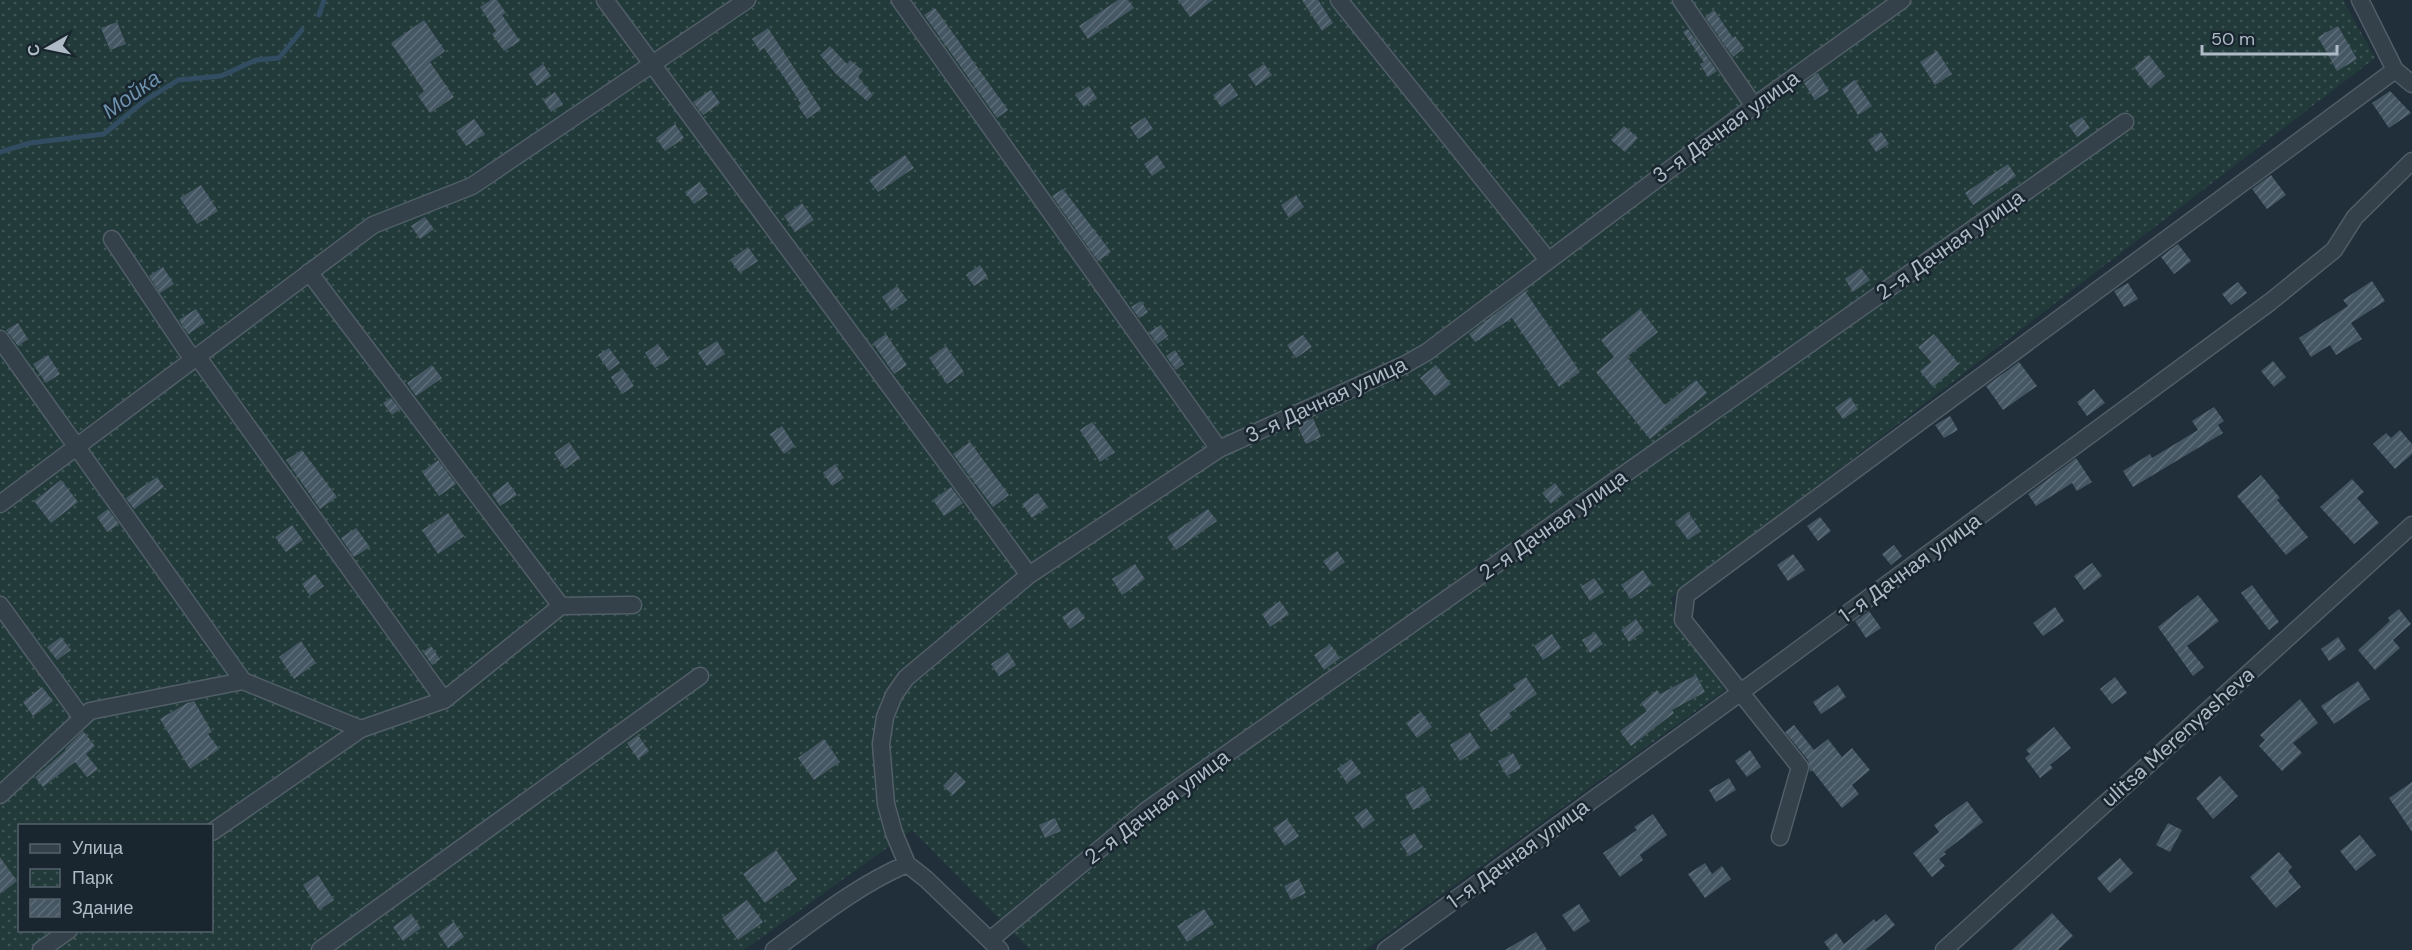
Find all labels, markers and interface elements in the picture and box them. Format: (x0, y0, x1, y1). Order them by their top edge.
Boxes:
north arrow (18, 18, 78, 78)
scale bar (2202, 18, 2337, 56)
text: 50 m (2211, 27, 2255, 51)
text: С (22, 42, 45, 58)
water label: Мойка (96, 63, 166, 125)
street label: 3-я Дачная улица (1647, 64, 1805, 190)
street label: 2-я Дачная улица (1870, 183, 2030, 307)
street label: 3-я Дачная улица (1241, 350, 1412, 450)
street label: 2-я Дачная улица (1473, 463, 1633, 587)
street label: 1-я Дачная улица (1833, 507, 1987, 629)
street label: ulitsa Merenyasheva (2096, 661, 2260, 813)
street label: 2-я Дачная улица (1079, 743, 1235, 871)
street label: 1-я Дачная улица (1441, 793, 1595, 915)
legend (18, 824, 213, 932)
text: Улица (72, 836, 124, 860)
text: Парк (72, 866, 113, 890)
text: Здание (72, 896, 133, 920)

